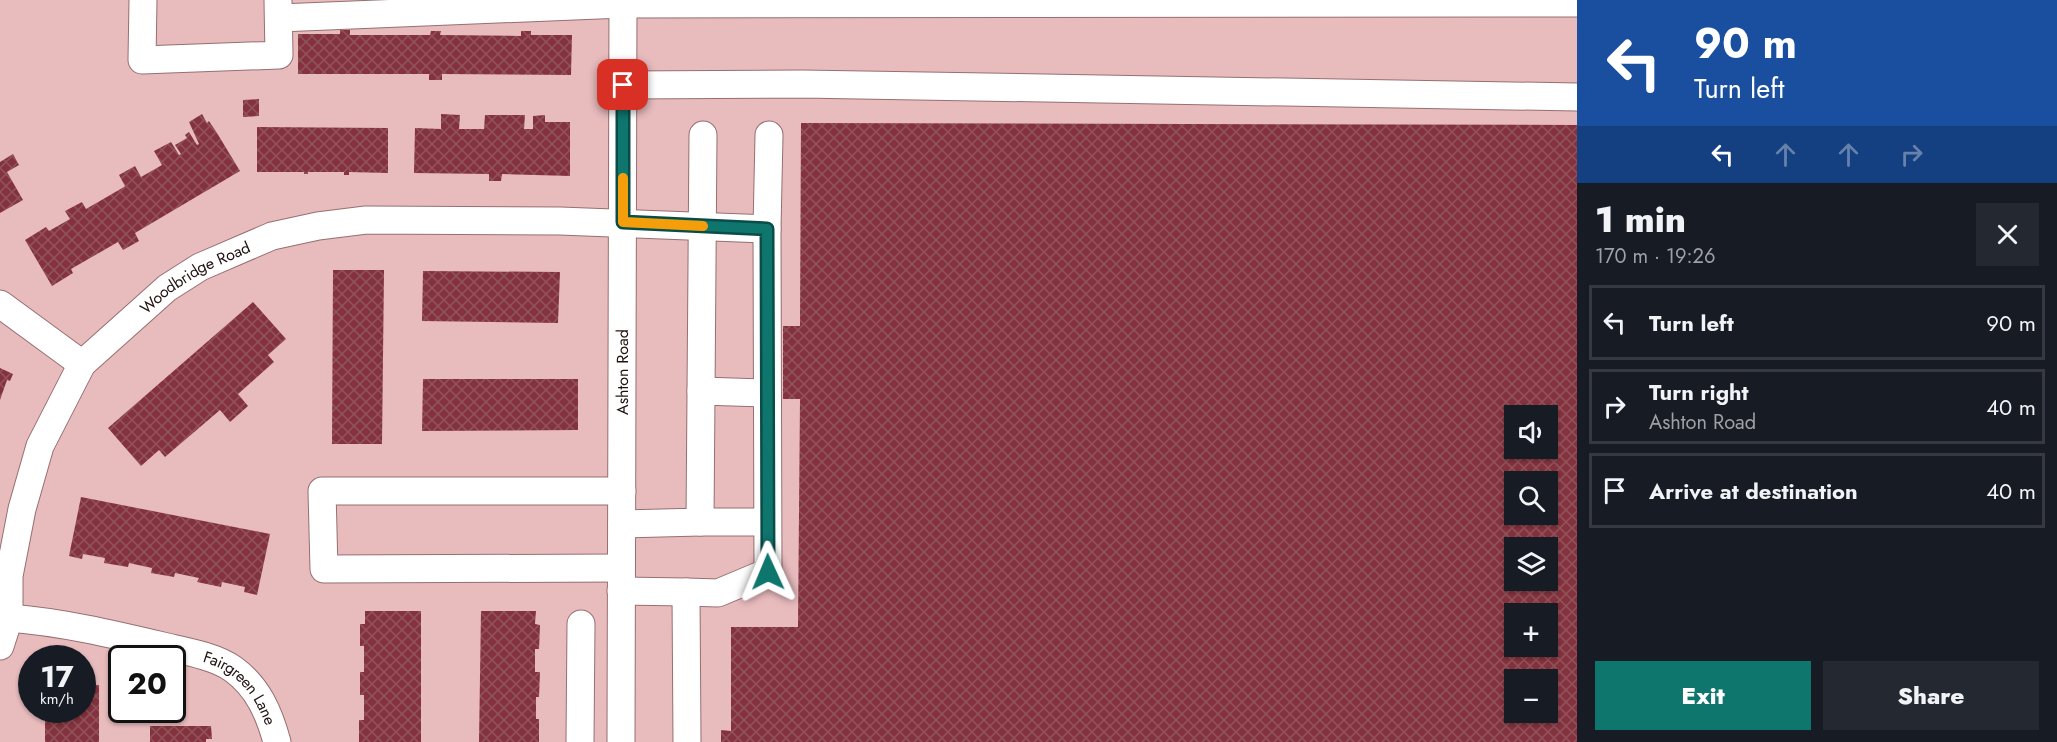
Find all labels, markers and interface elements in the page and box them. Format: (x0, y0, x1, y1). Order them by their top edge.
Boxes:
text: 90 m (1694, 13, 1797, 74)
icon: left (1595, 24, 1673, 102)
pin (597, 59, 648, 110)
icon: arrive (606, 68, 639, 101)
text: Turn left (1694, 69, 1784, 108)
icon: left (1706, 138, 1739, 171)
icon: ahead (1769, 138, 1802, 171)
icon: ahead (1832, 138, 1865, 171)
icon: right (1895, 138, 1928, 171)
text: 1 min (1595, 193, 1686, 245)
button: close (1976, 203, 2039, 266)
street label: Woodbridge Road (135, 235, 254, 319)
text: 170 m · 19:26 (1595, 242, 1716, 271)
icon: left (1598, 306, 1631, 339)
text: Turn left (1649, 307, 1734, 339)
text: 90 m (1986, 307, 2036, 339)
street label: Ashton Road (610, 329, 634, 415)
text: Turn right (1649, 376, 1749, 408)
icon: right (1598, 390, 1631, 423)
text: 40 m (1986, 391, 2036, 423)
map controls (1504, 405, 1558, 723)
button: sound (1504, 405, 1558, 459)
text: Ashton Road (1649, 408, 1756, 437)
button: search (1504, 471, 1558, 525)
icon: arrive (1598, 474, 1631, 507)
text: Arrive at destination (1649, 475, 1858, 507)
text: 40 m (1986, 475, 2036, 507)
button: layers (1504, 537, 1558, 591)
position arrow (736, 540, 800, 604)
button: + (1504, 603, 1558, 657)
speed limit sign: 20 (108, 645, 186, 723)
street label: Fairgreen Lane (201, 645, 282, 728)
text: 17 (40, 655, 74, 698)
button: Exit (1595, 661, 1811, 730)
button: Share (1823, 661, 2039, 730)
button: − (1504, 669, 1558, 723)
text: km/h (40, 688, 74, 710)

